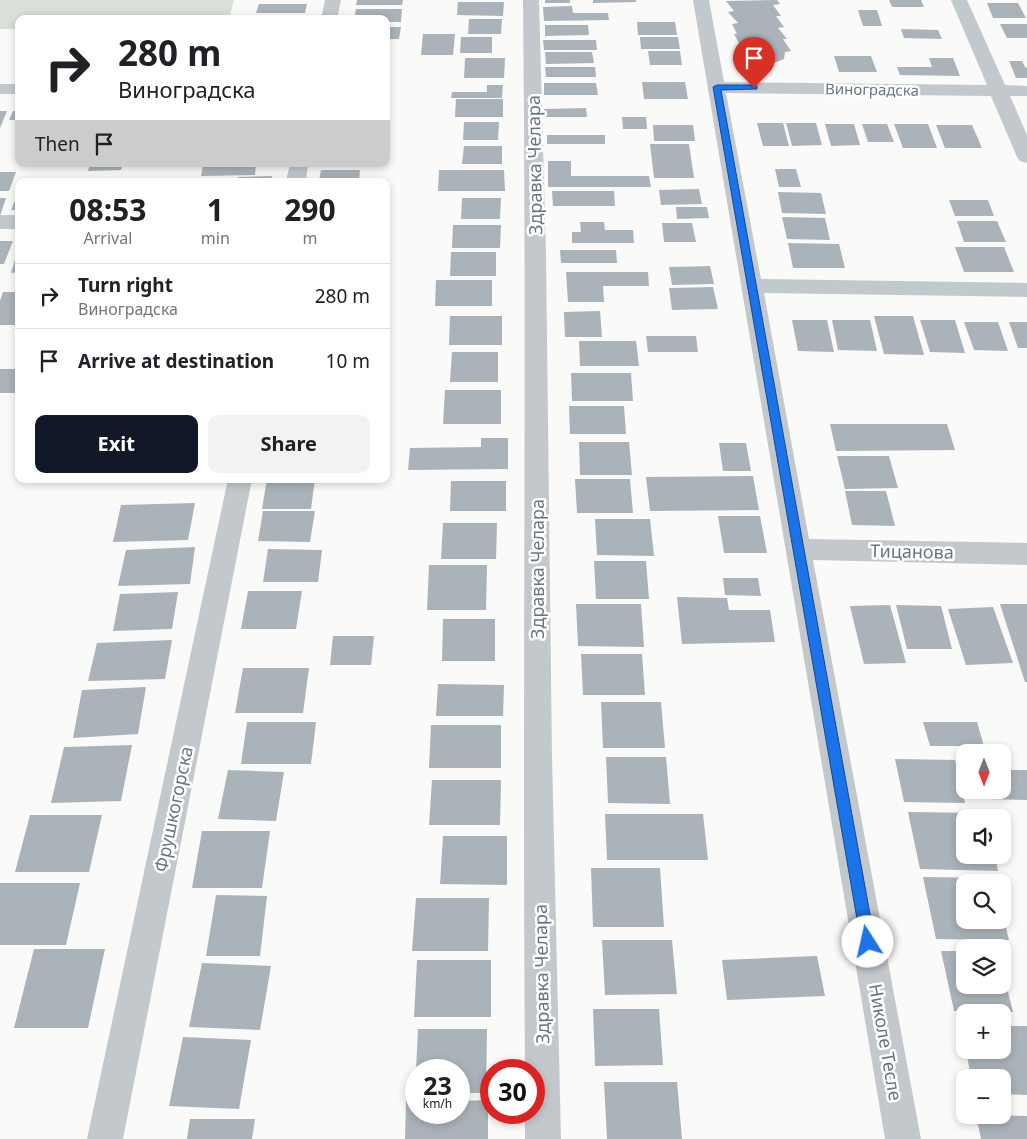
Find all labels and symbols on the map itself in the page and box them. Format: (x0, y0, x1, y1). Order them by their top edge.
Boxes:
pin (733, 37, 775, 88)
street label: Виноградска (825, 78, 919, 100)
street label: Здравка Челара (521, 95, 547, 235)
street label: Здравка Челара (525, 499, 549, 639)
street label: Тицанова (870, 538, 954, 564)
street label: Фрушкогорска (148, 744, 198, 874)
north arrow (956, 744, 1011, 799)
street label: Здравка Челара (528, 904, 554, 1044)
position arrow (841, 915, 893, 967)
street label: Николе Тесле (864, 982, 908, 1102)
speed limit sign: 30 (480, 1059, 545, 1124)

